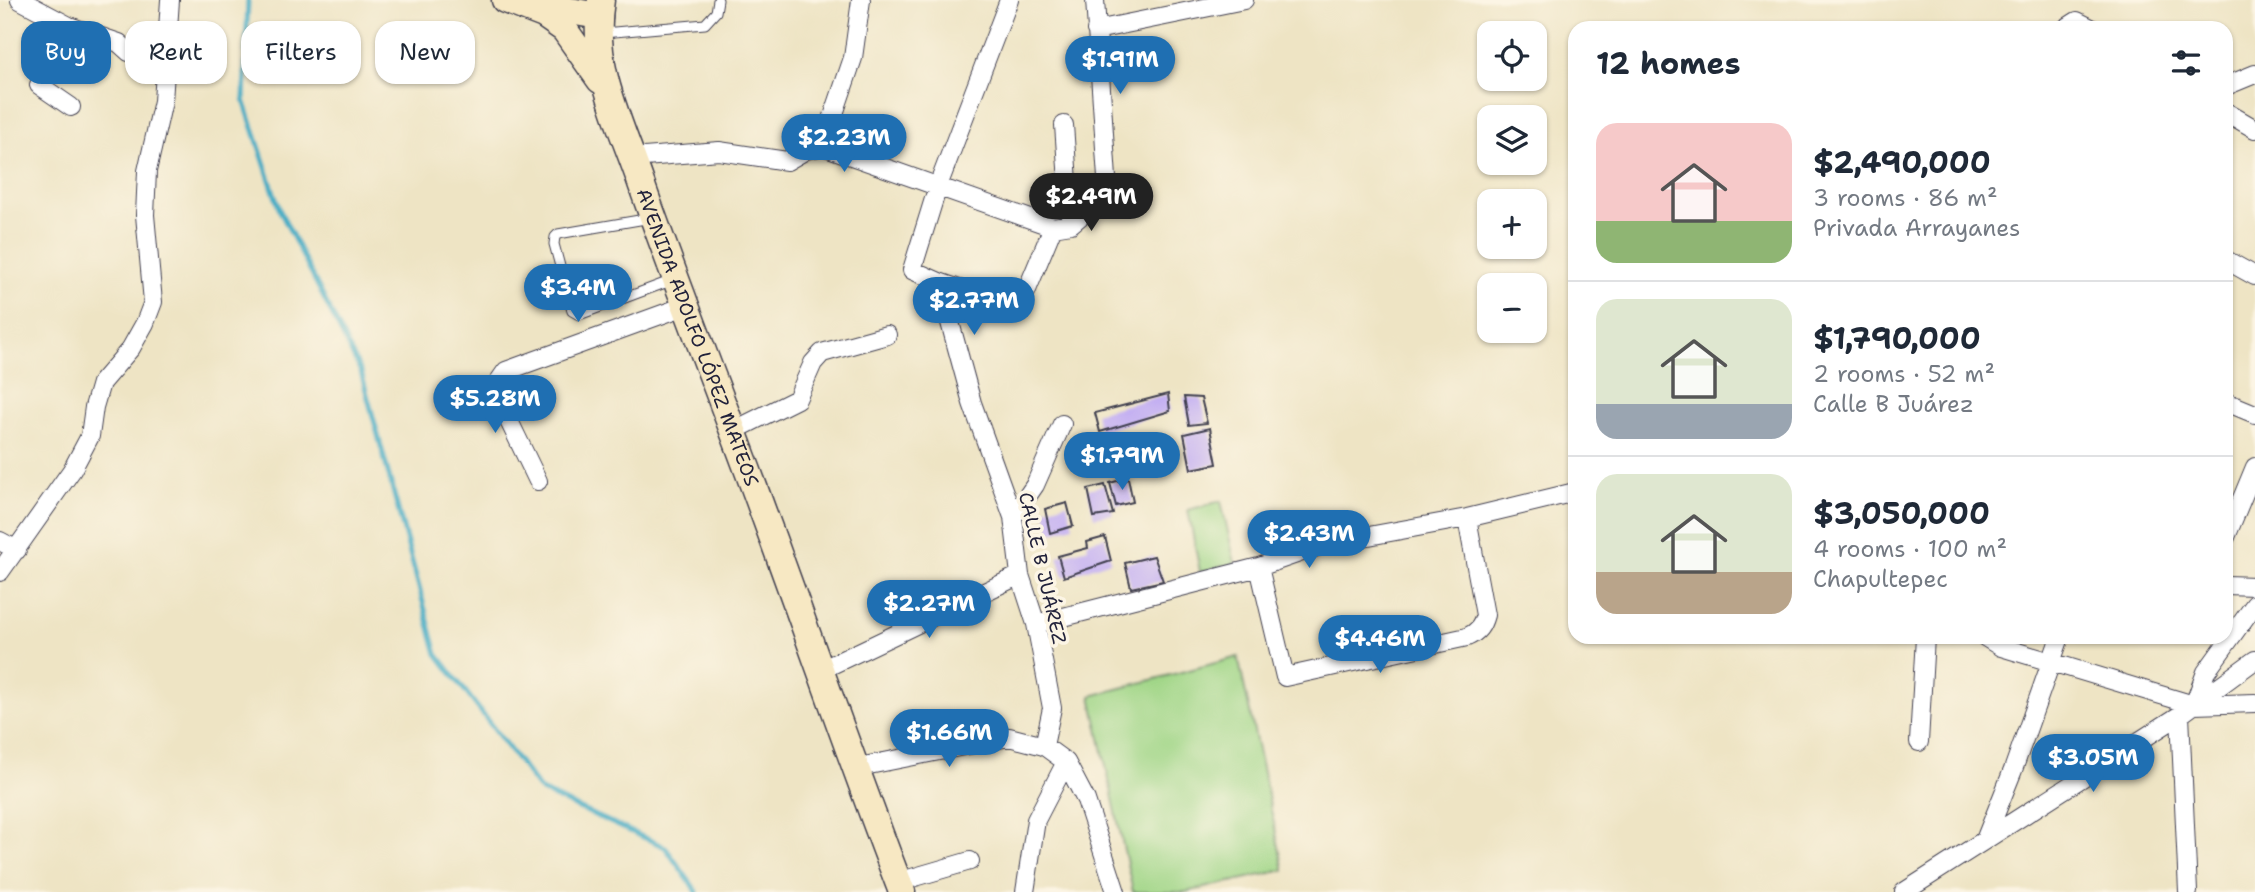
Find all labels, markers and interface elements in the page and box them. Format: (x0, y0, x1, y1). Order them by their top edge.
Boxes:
chip: Buy (21, 21, 111, 84)
chip: Rent (125, 21, 227, 84)
chip: Filters (241, 21, 361, 84)
chip: New (375, 21, 475, 84)
map controls (1477, 21, 1547, 343)
button: locate (1477, 21, 1547, 91)
pin: $1.91M (1063, 36, 1177, 96)
text: 12 homes (1596, 43, 1740, 84)
text: $1.91M (1081, 44, 1159, 74)
icon: filters (2167, 44, 2205, 82)
button: layers (1477, 105, 1547, 175)
pin: $2.23M (787, 114, 901, 174)
text: $2.23M (797, 122, 891, 152)
text: $2,490,000 (1813, 142, 1991, 183)
icon: home (1652, 151, 1736, 235)
pin: $2.49M (1034, 174, 1148, 233)
text: $2.49M (1045, 181, 1137, 211)
text: 3 rooms · 86 m² (1813, 183, 1998, 213)
street label: AVENIDA ADOLFO LÓPEZ MATEOS (631, 185, 765, 490)
button: + (1477, 189, 1547, 259)
text: Privada Arrayanes (1813, 213, 2020, 243)
pin: $3.4M (529, 264, 627, 324)
text: $3.4M (540, 272, 616, 302)
button: − (1477, 273, 1547, 343)
pin: $2.77M (917, 278, 1031, 337)
text: $2.77M (929, 285, 1019, 315)
text: $1,790,000 (1813, 318, 1981, 359)
icon: home (1652, 327, 1736, 411)
text: 2 rooms · 52 m² (1813, 359, 1995, 389)
pin: $5.28M (438, 376, 552, 435)
text: $5.28M (449, 383, 541, 413)
text: Calle B Juárez (1813, 389, 1974, 419)
pin: $1.79M (1065, 433, 1179, 492)
text: $1.79M (1080, 440, 1164, 470)
street label: CALLE B JUÁREZ (1013, 490, 1073, 646)
text: $3,050,000 (1813, 493, 1990, 534)
icon: home (1652, 502, 1736, 586)
pin: $2.43M (1252, 510, 1366, 570)
text: $2.43M (1263, 518, 1355, 548)
text: 4 rooms · 100 m² (1813, 534, 2007, 564)
text: Chapultepec (1813, 564, 1948, 594)
pin: $2.27M (872, 580, 986, 640)
text: $2.27M (883, 588, 975, 618)
pin: $4.46M (1323, 616, 1437, 675)
text: $4.46M (1334, 623, 1426, 653)
pin: $1.66M (892, 710, 1006, 769)
text: $1.66M (906, 717, 992, 747)
pin: $3.05M (2036, 734, 2150, 794)
text: $3.05M (2047, 742, 2139, 772)

